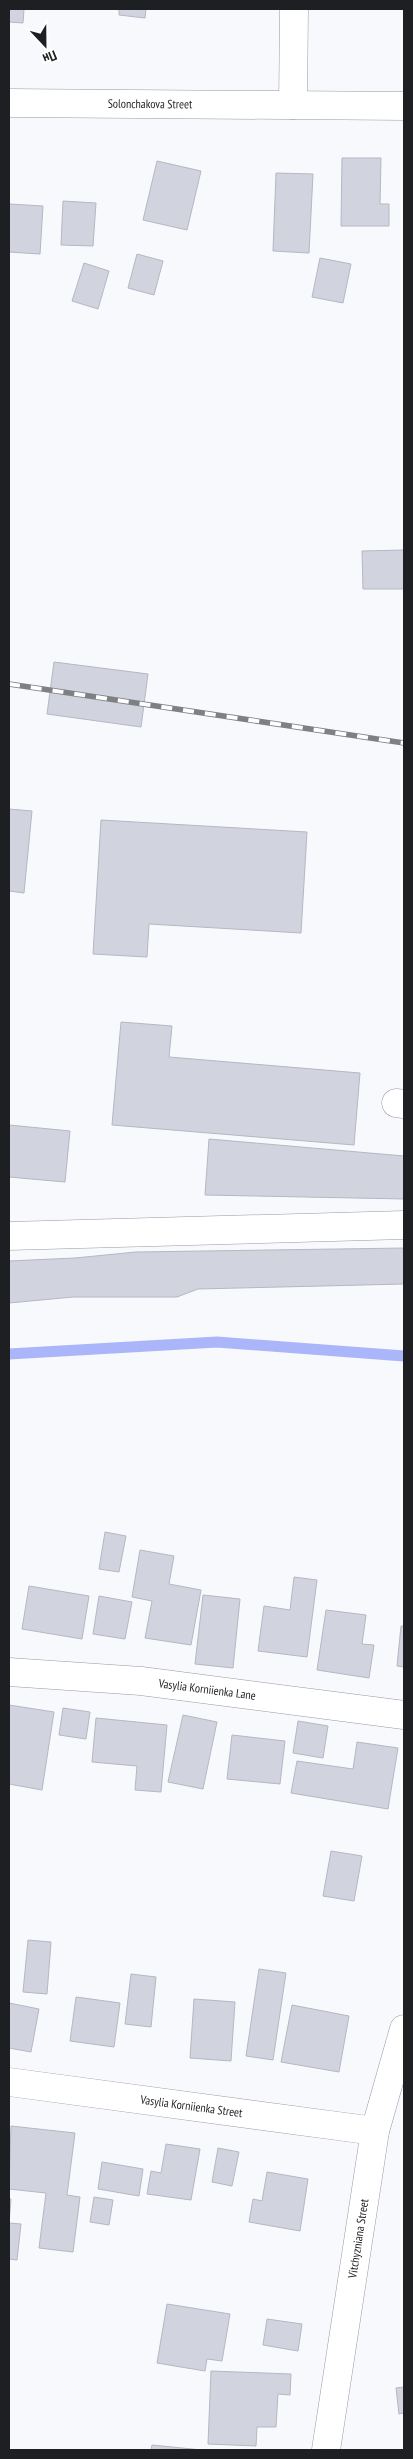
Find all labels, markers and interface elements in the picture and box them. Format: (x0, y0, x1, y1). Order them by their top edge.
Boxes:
north arrow (20, 20, 70, 70)
text: Пн (40, 46, 60, 68)
street label: Solonchakova Street (108, 96, 193, 111)
street label: Vasylia Korniienka Lane (157, 1675, 257, 1703)
street label: Vasylia Korniienka Street (138, 2092, 244, 2120)
street label: Vitchyzniana Street (344, 2197, 372, 2280)

